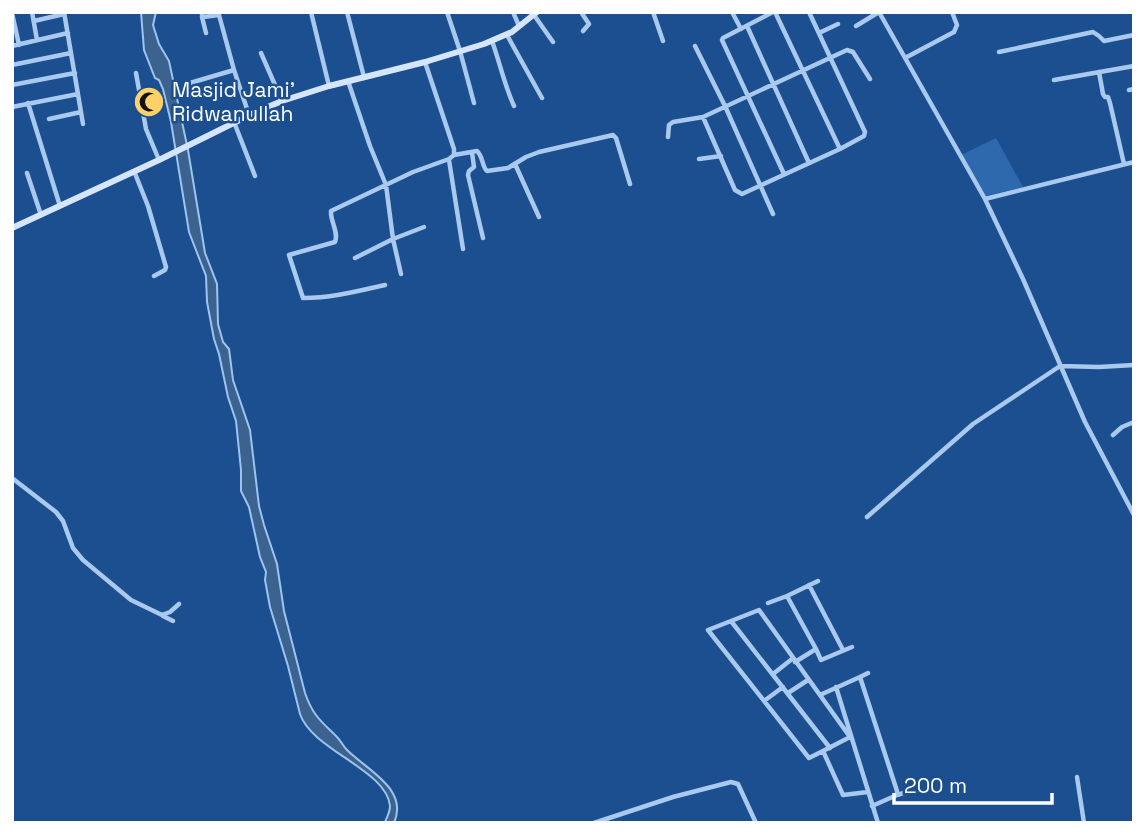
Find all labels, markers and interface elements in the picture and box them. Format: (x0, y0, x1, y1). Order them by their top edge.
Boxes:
place label: Masjid Jami' Ridwanullah (172, 76, 295, 127)
mosque icon: Masjid Jami' Ridwanullah (132, 85, 166, 119)
scale bar (894, 762, 1052, 806)
text: 200 m (904, 772, 967, 799)

